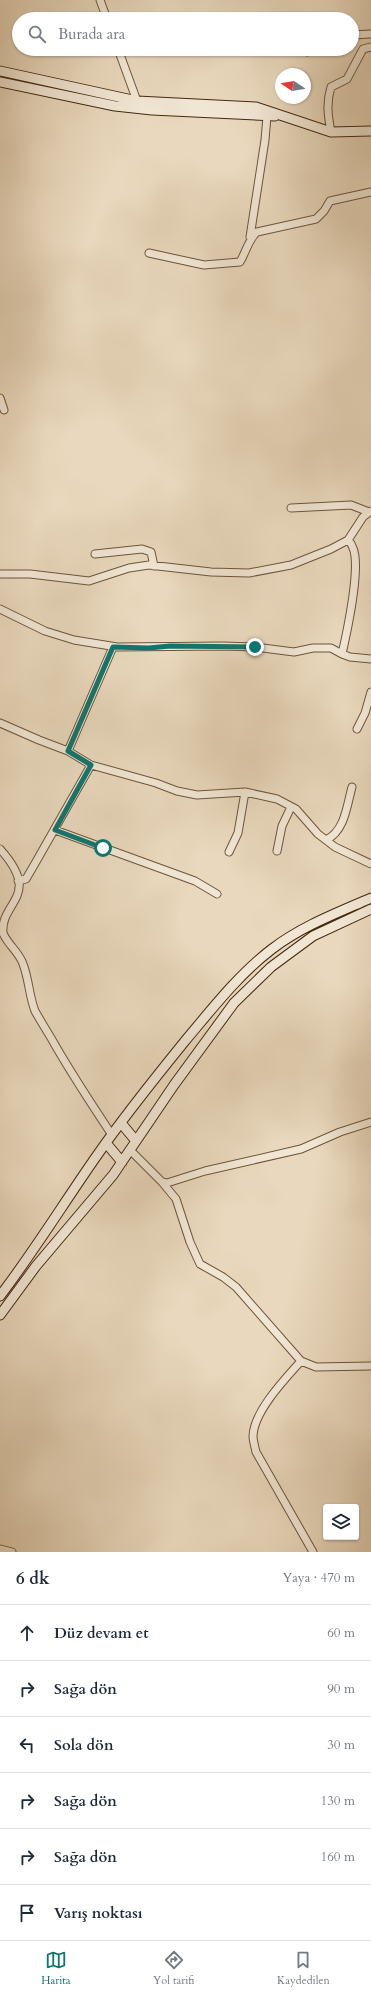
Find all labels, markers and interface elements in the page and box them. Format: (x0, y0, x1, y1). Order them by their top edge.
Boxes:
search box (12, 12, 359, 56)
icon: search (26, 23, 48, 45)
text: Burada ara (58, 24, 125, 44)
north arrow (275, 68, 311, 104)
route end (246, 638, 264, 656)
route start (94, 839, 112, 857)
map controls (323, 1504, 359, 1540)
button: layers (323, 1504, 359, 1540)
text: 6 dk (16, 1567, 50, 1590)
text: Yaya · 470 m (282, 1569, 355, 1587)
icon: ahead (16, 1622, 38, 1644)
text: Düz devam et (54, 1623, 149, 1643)
text: 60 m (327, 1624, 355, 1642)
icon: right (16, 1678, 38, 1700)
text: Sağa dön (54, 1679, 117, 1699)
text: 90 m (327, 1680, 355, 1698)
icon: left (16, 1734, 38, 1756)
text: Sola dön (54, 1735, 114, 1755)
text: 30 m (327, 1736, 355, 1754)
icon: right (16, 1790, 38, 1812)
text: Sağa dön (54, 1791, 117, 1811)
text: 130 m (321, 1792, 355, 1810)
icon: right (16, 1846, 38, 1868)
text: Sağa dön (54, 1847, 117, 1867)
text: 160 m (321, 1848, 355, 1866)
icon: arrive (16, 1902, 38, 1924)
text: Varış noktası (54, 1903, 143, 1923)
tab: Harita (41, 1949, 71, 1988)
tab: Yol tarifi (153, 1949, 195, 1988)
tab: Kaydedilen (277, 1949, 330, 1988)

